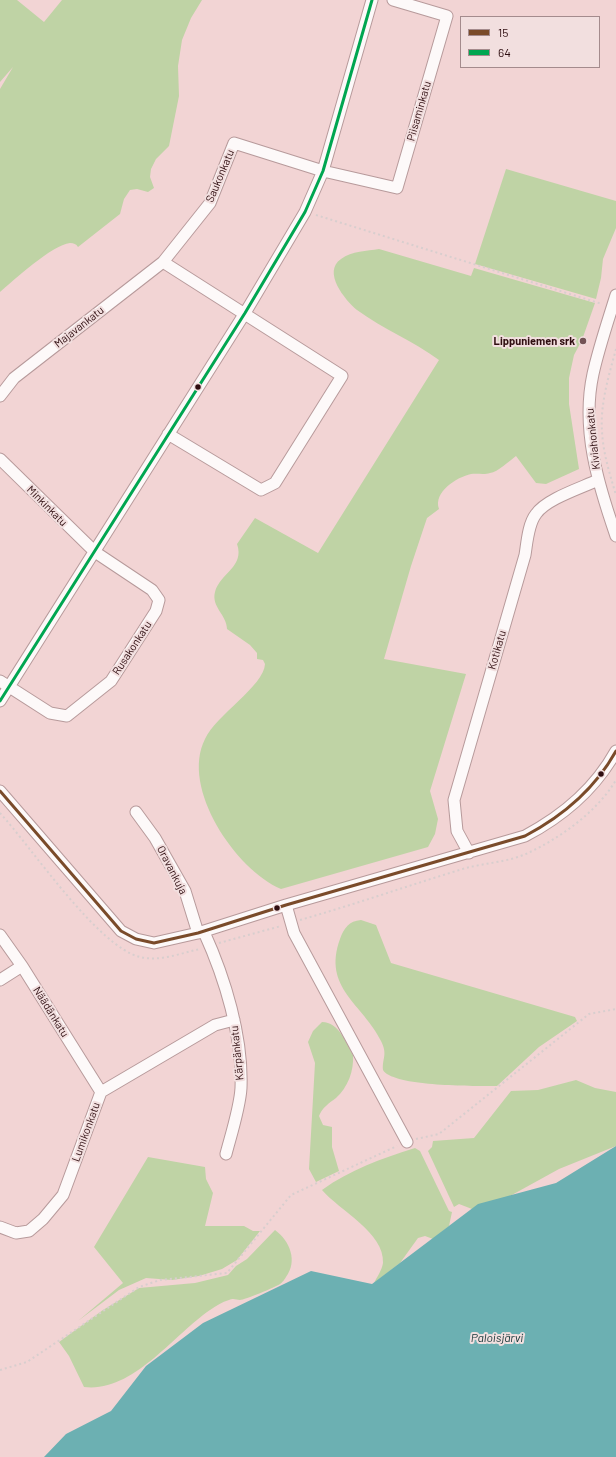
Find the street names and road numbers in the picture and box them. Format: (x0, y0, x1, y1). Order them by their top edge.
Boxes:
street label: Piisaminkatu (404, 80, 434, 142)
street label: Saukonkatu (203, 148, 237, 204)
street label: Majavankatu (52, 304, 106, 350)
street label: Kiviahonkatu (583, 408, 603, 470)
street label: Minkinkatu (24, 483, 70, 529)
street label: Rusakonkatu (110, 619, 154, 677)
street label: Kotikatu (485, 629, 509, 671)
street label: Oravankuja (154, 844, 190, 896)
street label: Näädänkatu (30, 984, 72, 1040)
street label: Kärpänkatu (228, 1025, 246, 1081)
street label: Lumikonkatu (69, 1101, 103, 1163)

